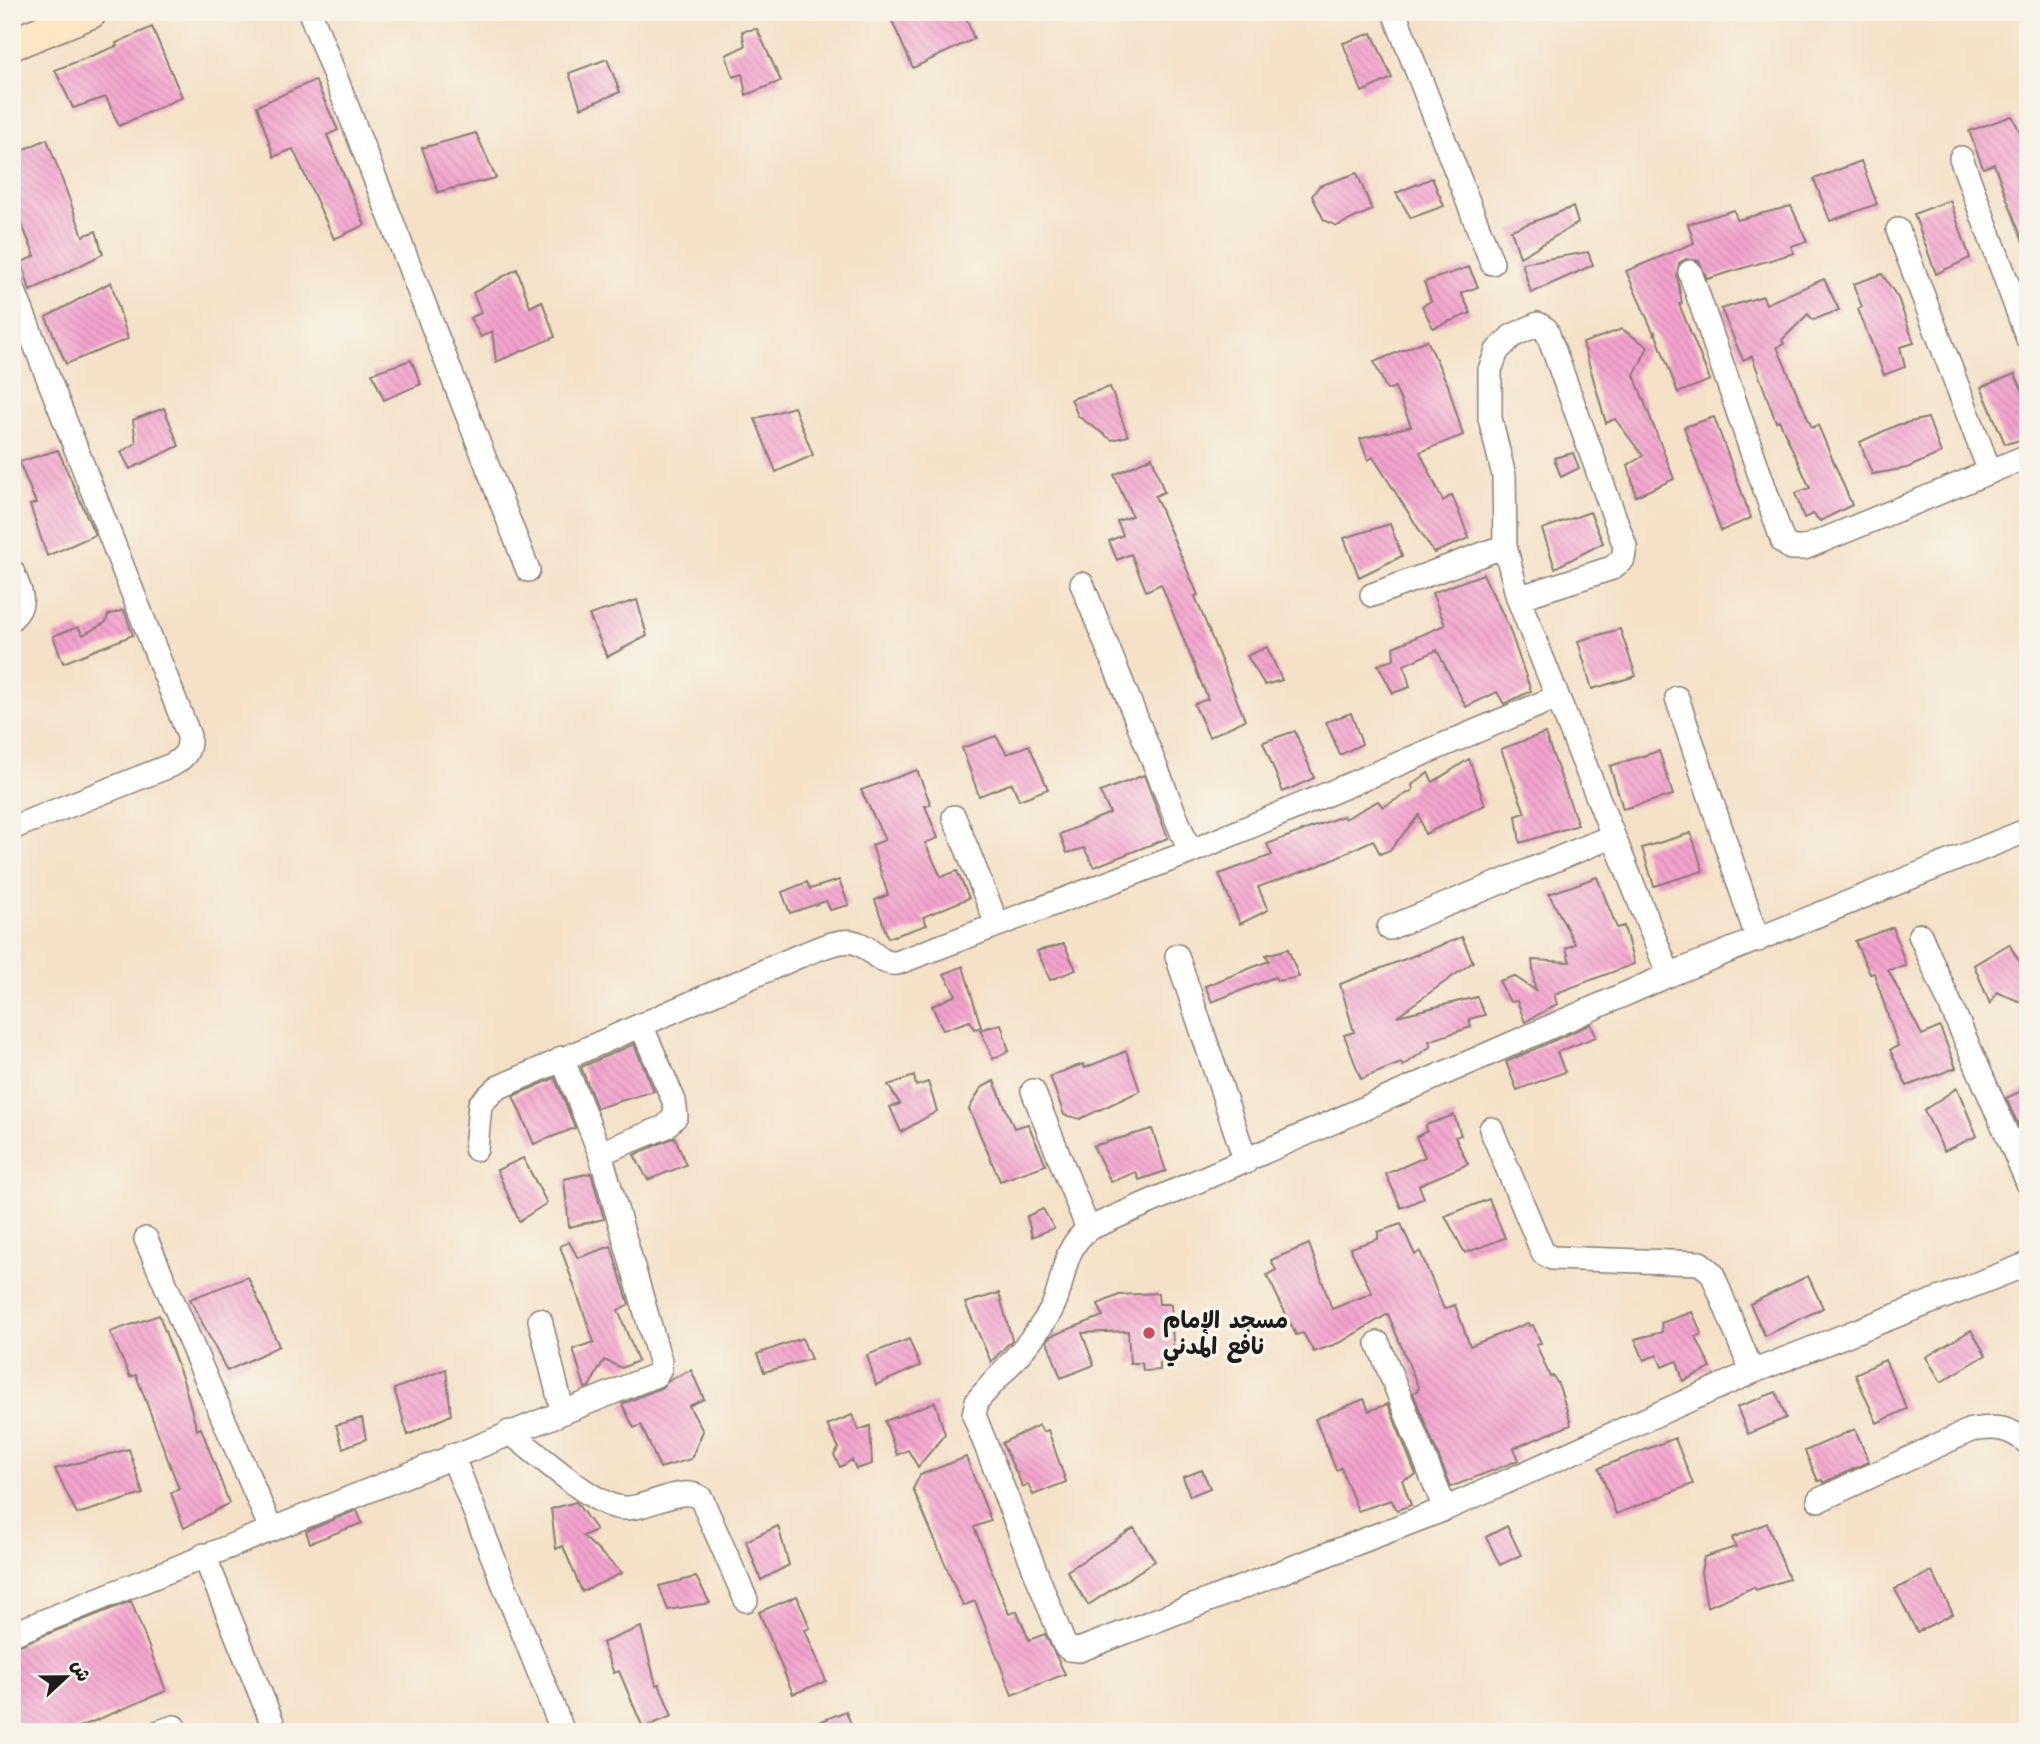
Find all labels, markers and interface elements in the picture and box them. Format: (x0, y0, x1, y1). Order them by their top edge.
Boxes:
place label: مسجد الإمام نافع المدني (1163, 1305, 1288, 1367)
marker: مسجد الإمام نافع المدني (1141, 1325, 1157, 1341)
north arrow (32, 1642, 102, 1712)
text: ش (64, 1656, 97, 1686)

